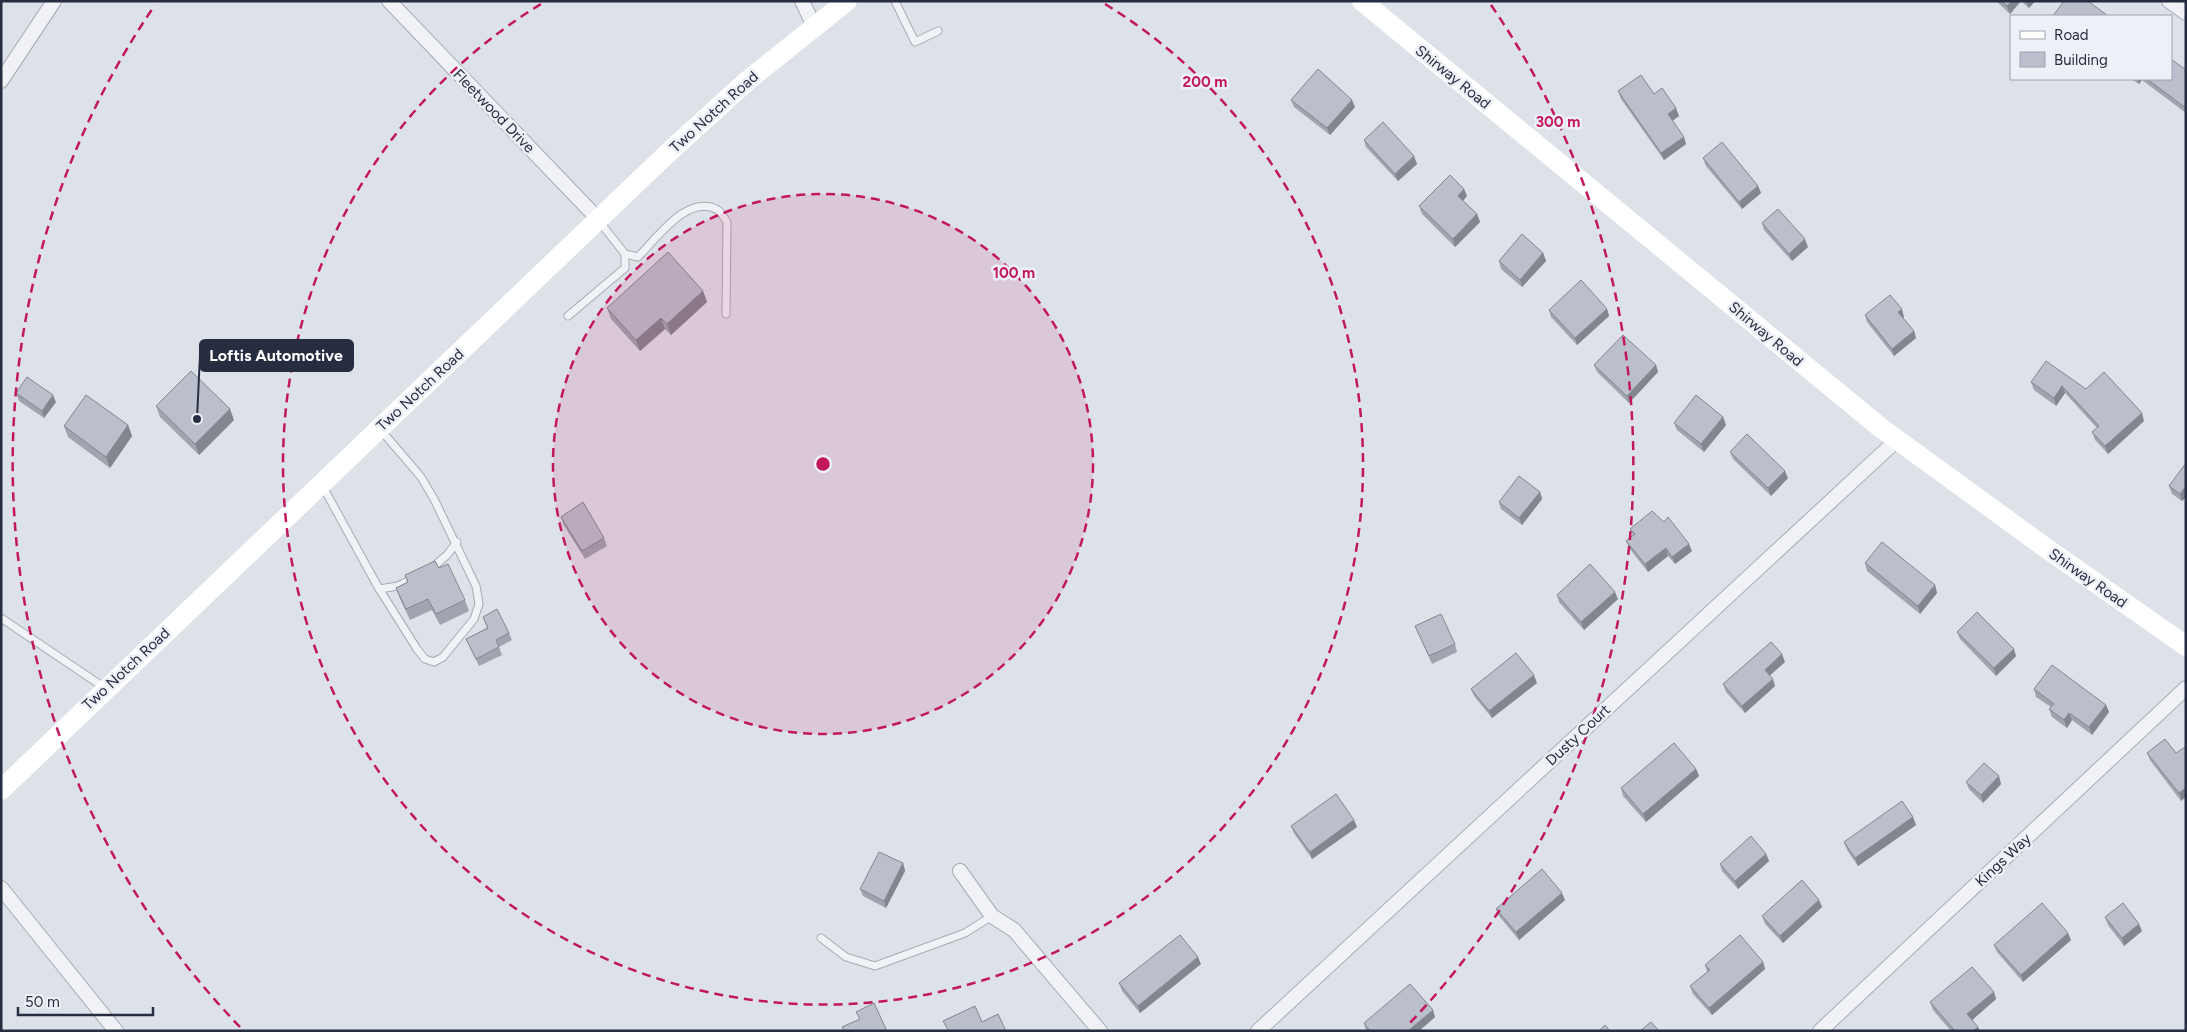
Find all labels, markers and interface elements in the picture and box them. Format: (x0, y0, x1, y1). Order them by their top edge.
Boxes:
legend (2010, 15, 2172, 80)
text: Road (2054, 26, 2089, 44)
street label: Shirway Road (1412, 41, 1494, 113)
text: Building (2054, 51, 2108, 69)
street label: Fleetwood Drive (449, 65, 539, 157)
street label: Two Notch Road (666, 68, 762, 156)
text: 200 m (1183, 73, 1227, 91)
text: 300 m (1536, 113, 1580, 131)
text: 100 m (993, 264, 1035, 282)
street label: Shirway Road (1725, 298, 1807, 370)
callout: Loftis Automotive (200, 340, 353, 371)
street label: Two Notch Road (373, 345, 467, 435)
text: Loftis Automotive (209, 346, 343, 365)
centre of rings (814, 455, 832, 473)
street label: Shirway Road (2045, 544, 2131, 612)
street label: Two Notch Road (79, 624, 173, 714)
street label: Dusty Court (1542, 700, 1614, 769)
street label: Kings Way (1971, 830, 2035, 890)
scale bar (18, 984, 152, 1016)
text: 50 m (25, 993, 60, 1011)

